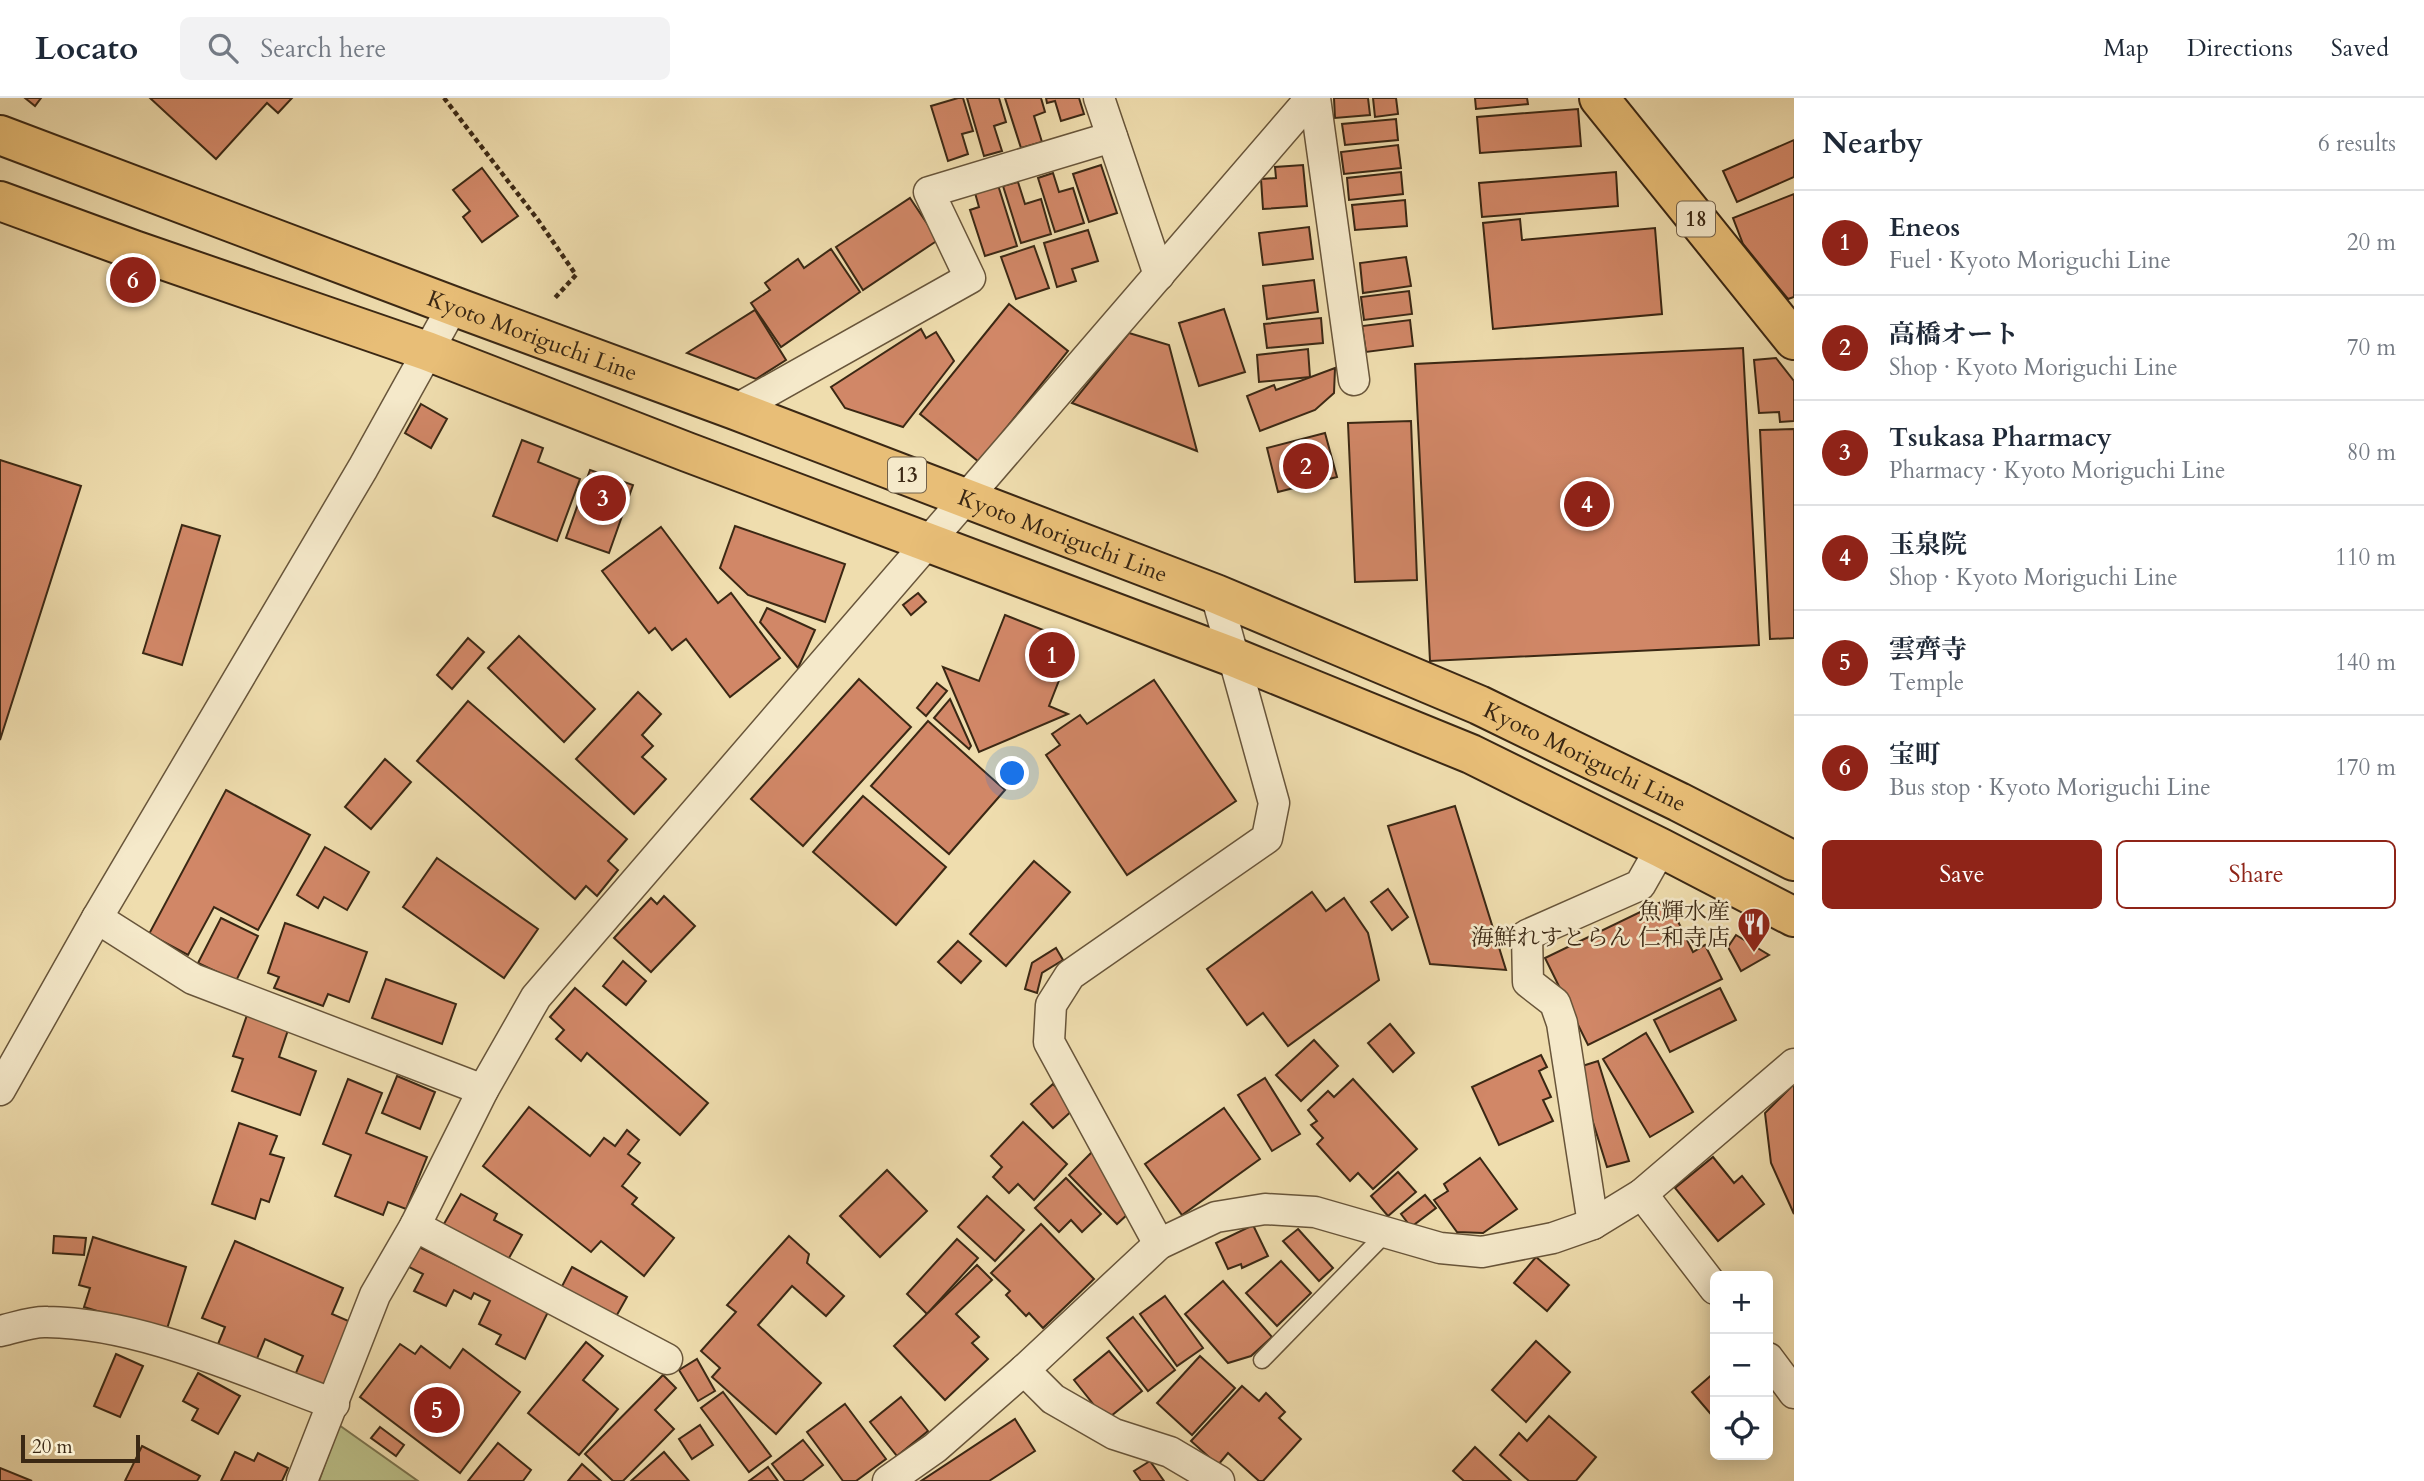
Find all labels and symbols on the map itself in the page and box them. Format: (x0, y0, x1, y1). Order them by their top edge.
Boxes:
road number: 18 (1677, 202, 1715, 236)
pin: 6 (110, 254, 156, 306)
street label: Kyoto Moriguchi Line (423, 283, 642, 389)
pin: 2 (1283, 440, 1329, 492)
road number: 13 (888, 458, 926, 492)
pin: 3 (580, 472, 626, 524)
pin: 4 (1564, 478, 1610, 530)
street label: Kyoto Moriguchi Line (954, 482, 1172, 590)
pin: 1 (1029, 629, 1075, 681)
street label: Kyoto Moriguchi Line (1478, 694, 1692, 819)
your location (995, 756, 1029, 790)
place label: 魚輝水産 海鮮れすとらん 仁和寺店 (1471, 896, 1730, 953)
restaurant icon: 魚輝水産 海鮮れすとらん 仁和寺店 (1735, 905, 1773, 954)
pin: 5 (414, 1384, 460, 1436)
scale bar (21, 1432, 140, 1464)

